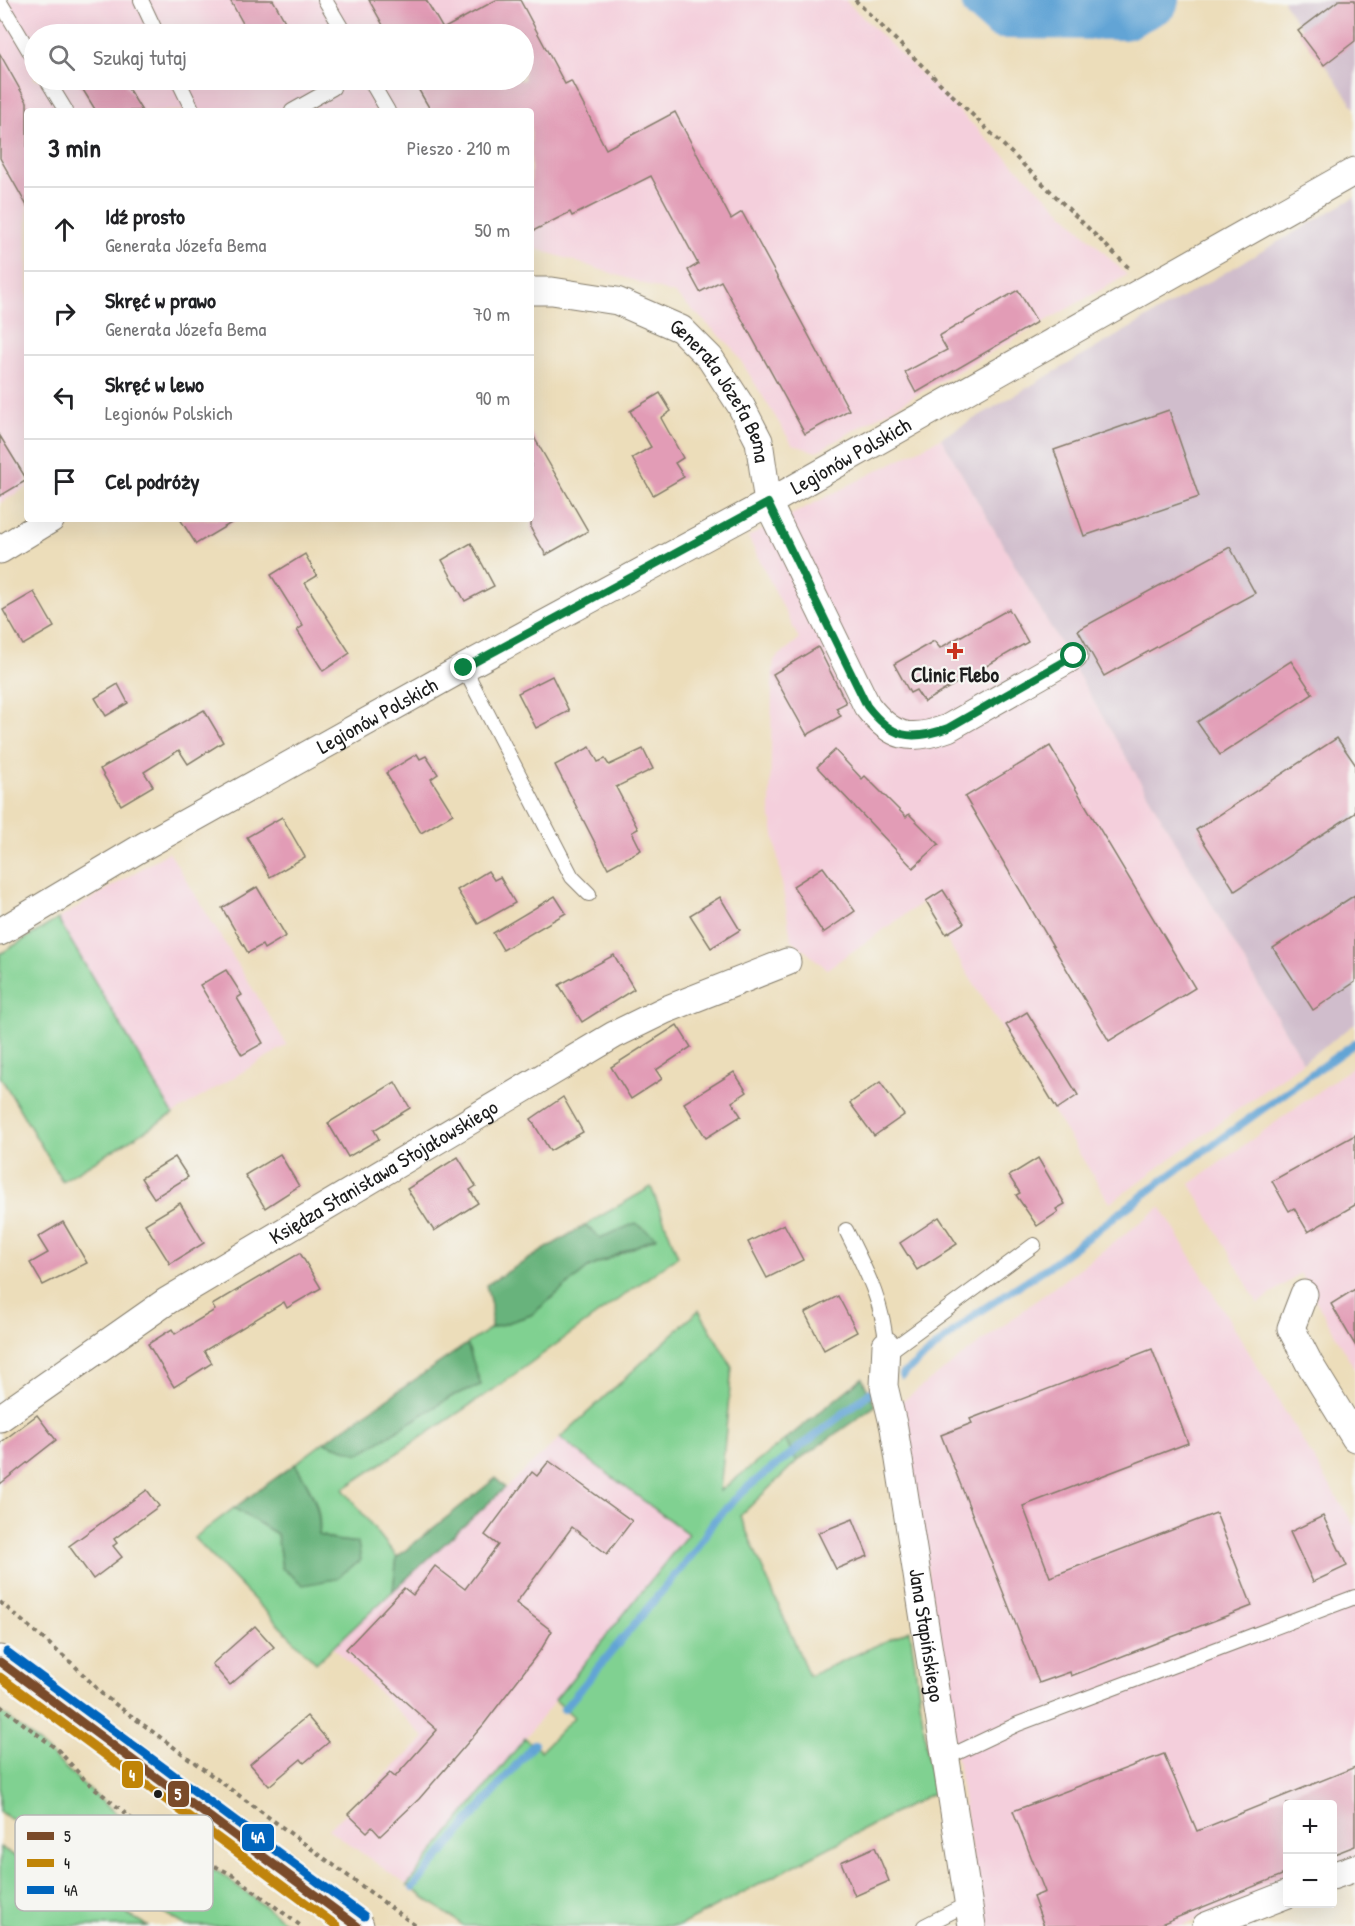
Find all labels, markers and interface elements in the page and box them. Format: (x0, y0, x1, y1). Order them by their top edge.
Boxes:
search box (24, 24, 534, 90)
icon: search (45, 41, 78, 74)
text: Szukaj tutaj (93, 42, 187, 72)
text: 3 min (48, 130, 101, 165)
text: Pieszo · 210 m (407, 134, 510, 161)
text: Idź prosto (105, 201, 185, 231)
icon: ahead (48, 213, 81, 246)
text: 50 m (474, 216, 510, 243)
text: Generała Józefa Bema (105, 231, 266, 258)
text: Skręć w prawo (105, 285, 216, 315)
icon: right (48, 297, 81, 330)
text: 70 m (473, 300, 510, 327)
street label: Generała Józefa Bema (666, 311, 777, 464)
text: Generała Józefa Bema (105, 315, 266, 342)
text: Skręć w lewo (105, 369, 204, 399)
icon: left (48, 381, 81, 414)
text: 90 m (476, 384, 510, 411)
text: Legionów Polskich (105, 399, 232, 426)
street label: Legionów Polskich (785, 410, 916, 501)
icon: arrive (48, 465, 81, 498)
text: Cel podróży (105, 466, 200, 496)
marker: Clinic Flebo (946, 642, 964, 660)
route start (1060, 642, 1086, 668)
route end (450, 654, 476, 680)
place label: Clinic Flebo (911, 660, 999, 689)
street label: Legionów Polskich (312, 670, 443, 761)
street label: Księdza Stanisława Stojałowskiego (264, 1092, 503, 1251)
street label: Jana Stapińskiego (902, 1566, 952, 1704)
line badge: 4 (121, 1760, 144, 1789)
text: 4 (129, 1764, 135, 1786)
line badge: 5 (167, 1780, 190, 1808)
text: 5 (175, 1783, 182, 1805)
unlabelled marker (152, 1788, 164, 1800)
map controls (1283, 1800, 1337, 1908)
button: + (1283, 1800, 1337, 1854)
legend (15, 1815, 213, 1911)
line badge: 4A (241, 1823, 275, 1852)
text: 5 (64, 1825, 71, 1847)
text: 4A (251, 1826, 265, 1848)
text: 4 (64, 1852, 70, 1874)
button: − (1283, 1854, 1337, 1908)
text: 4A (64, 1879, 78, 1901)

